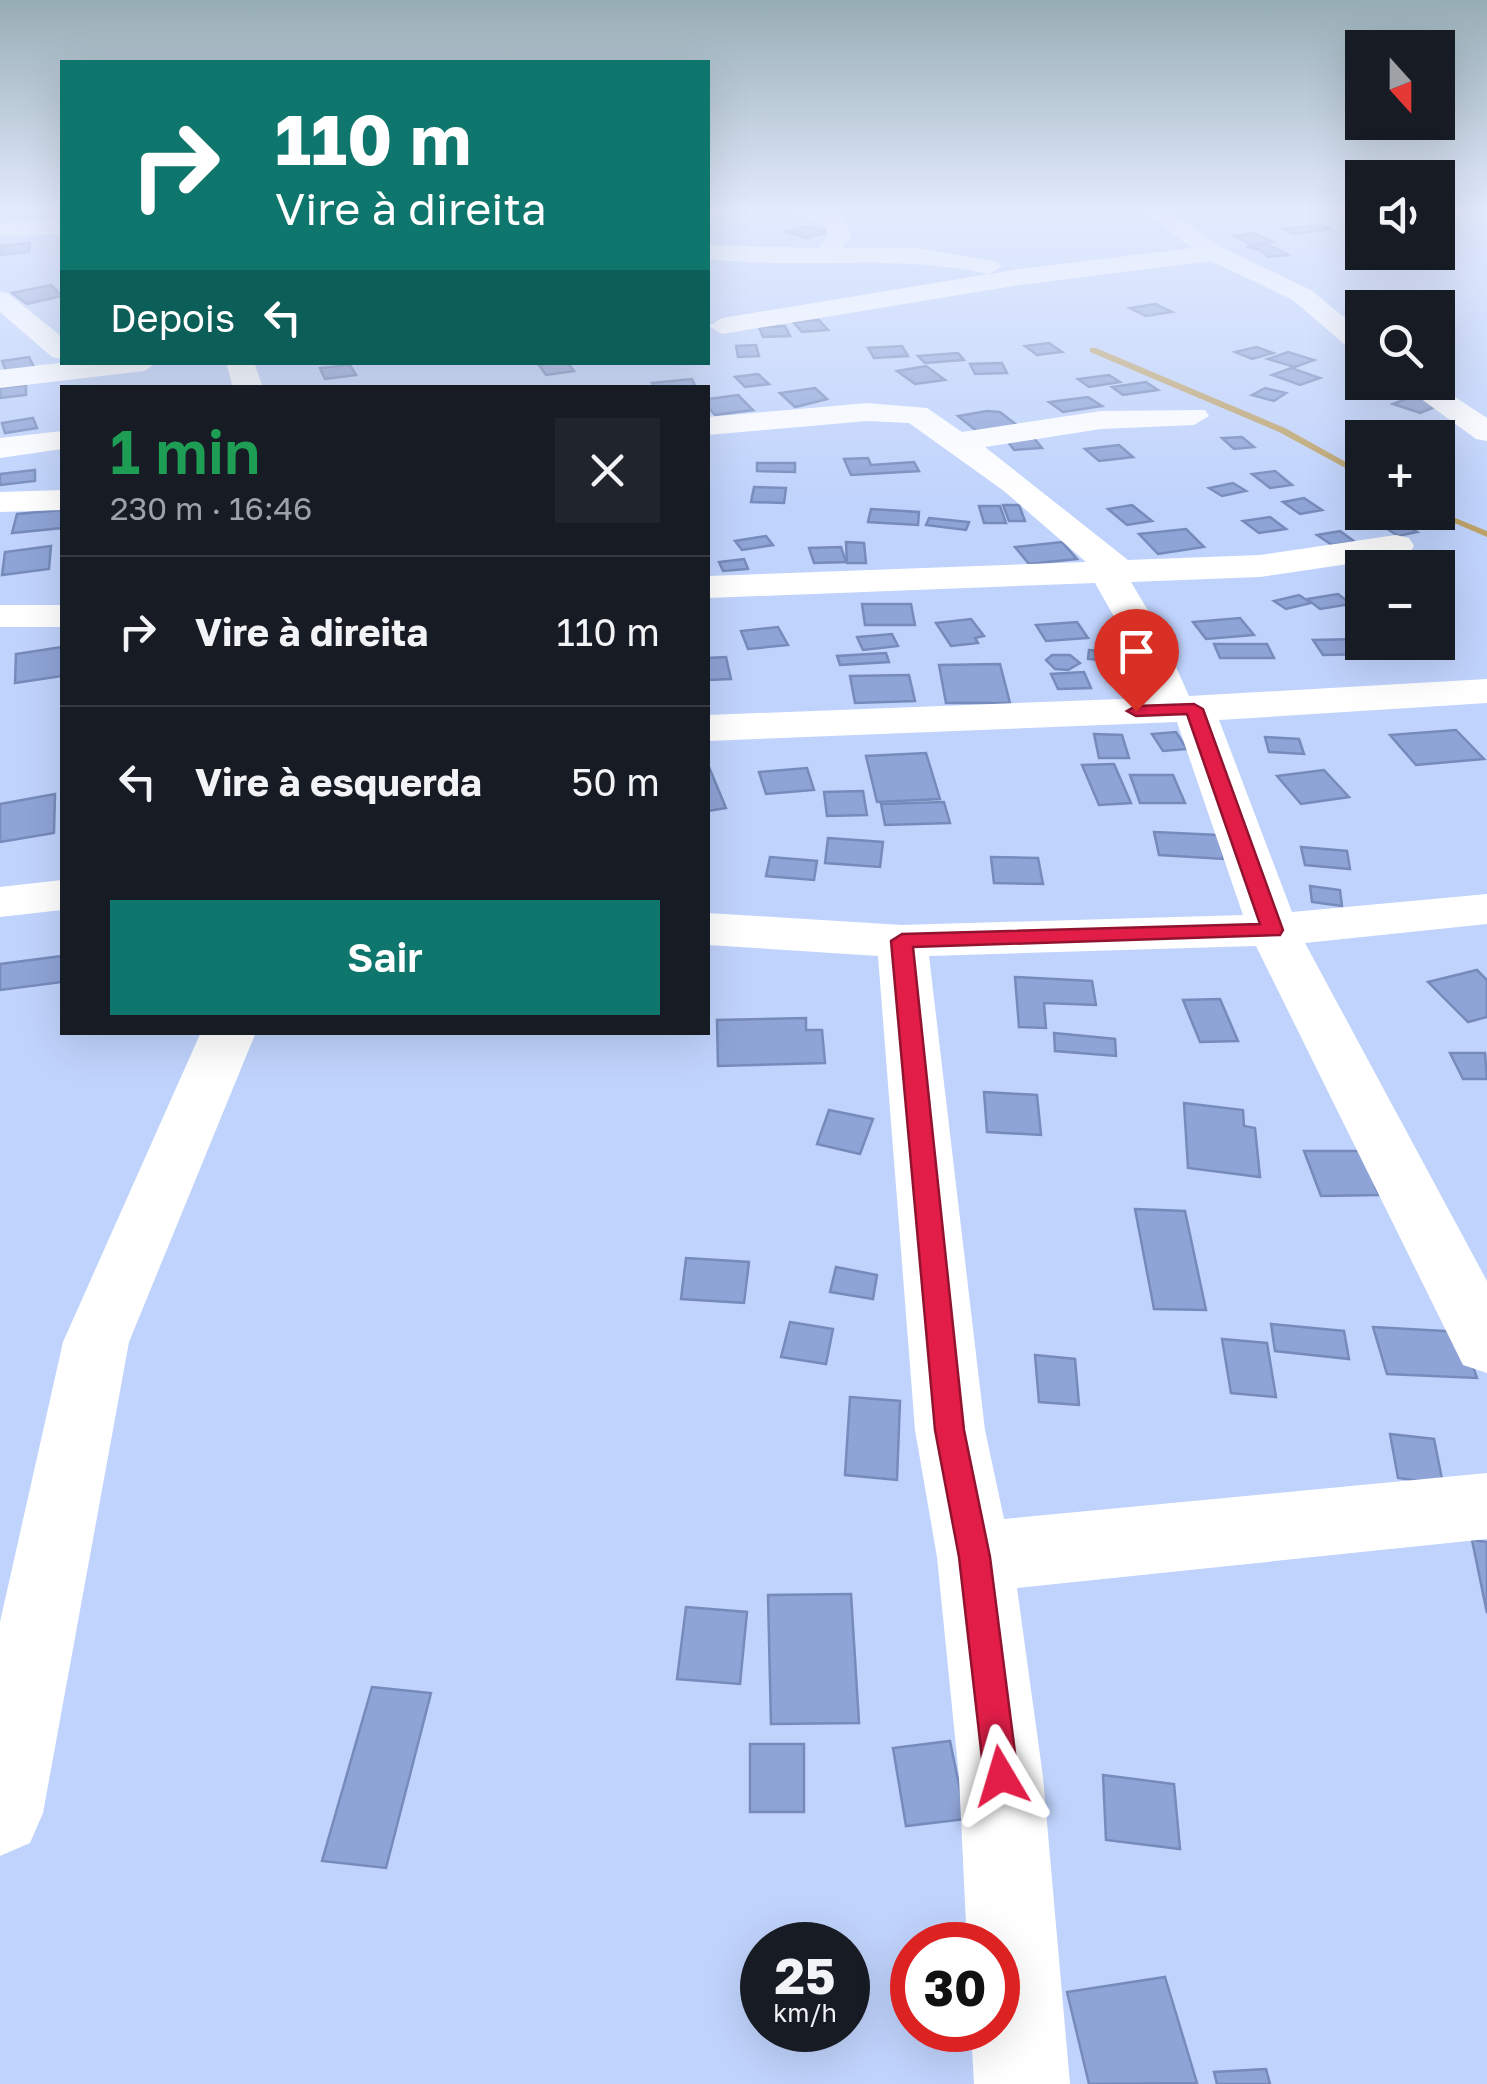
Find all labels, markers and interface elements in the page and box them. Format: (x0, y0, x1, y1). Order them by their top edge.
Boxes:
north arrow (1345, 30, 1455, 140)
map controls (1345, 30, 1455, 660)
text: 110 m (275, 96, 471, 180)
icon: right (110, 100, 240, 230)
button: sound (1345, 160, 1455, 270)
text: Vire à direita (275, 181, 547, 235)
icon: left (255, 290, 310, 345)
button: search (1345, 290, 1455, 400)
text: Depois (110, 295, 235, 340)
text: 1 min (110, 415, 260, 487)
button: close (555, 418, 660, 523)
button: + (1345, 420, 1455, 530)
text: 230 m · 16:46 (110, 489, 312, 527)
button: − (1345, 550, 1455, 660)
icon: right (110, 604, 165, 659)
text: Vire à direita (195, 609, 428, 654)
text: 110 m (556, 609, 660, 654)
pin (1094, 609, 1179, 712)
icon: arrive (1109, 624, 1164, 679)
icon: left (110, 754, 165, 809)
text: Vire à esquerda (195, 759, 482, 804)
text: 50 m (571, 759, 660, 804)
button: Sair (110, 900, 660, 1015)
position arrow (949, 1724, 1053, 1828)
speed limit sign: 30 (890, 1922, 1020, 2052)
text: 25 (774, 1945, 835, 2005)
text: km/h (773, 1997, 837, 2028)

